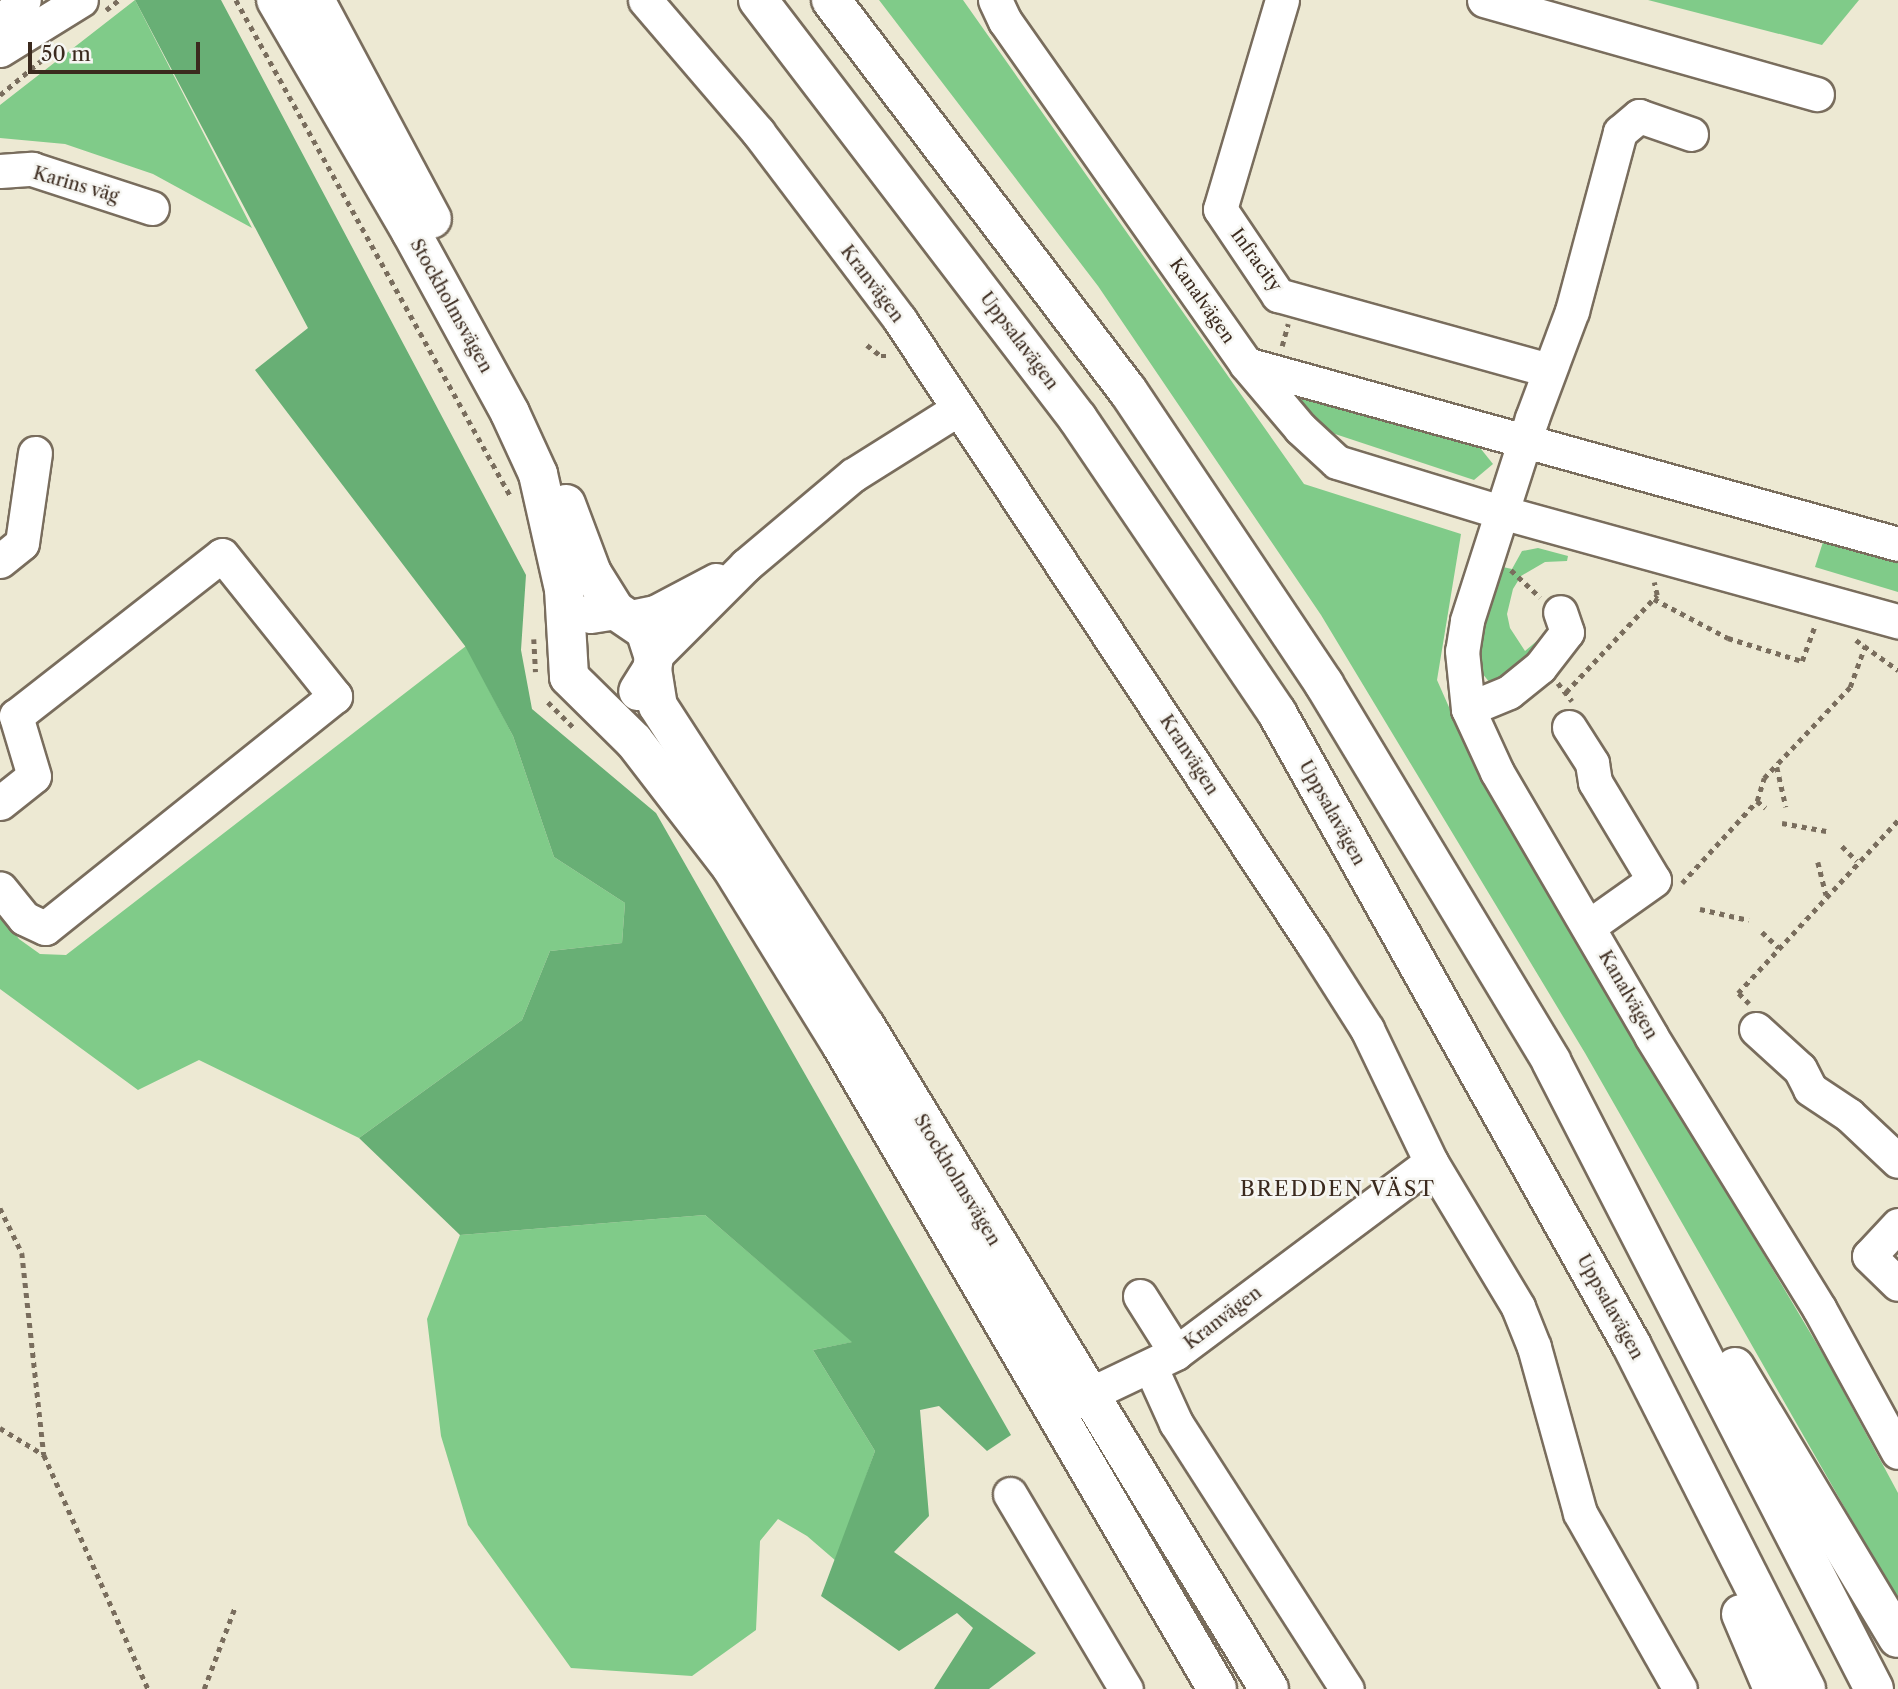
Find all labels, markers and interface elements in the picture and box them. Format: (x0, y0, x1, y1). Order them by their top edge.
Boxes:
scale bar (32, 28, 203, 72)
text: 50 m (41, 41, 91, 66)
street label: Karins väg (30, 162, 122, 208)
street label: Infracity (1226, 224, 1286, 296)
street label: Stockholmsvägen (405, 235, 497, 377)
street label: Kranvägen (836, 241, 908, 327)
street label: Kanalvägen (1165, 254, 1239, 348)
street label: Uppsalavägen (975, 288, 1063, 394)
street label: Kranvägen (1155, 711, 1223, 799)
street label: Uppsalavägen (1294, 757, 1370, 869)
street label: Kanalvägen (1594, 947, 1662, 1043)
street label: Stockholmsvägen (909, 1110, 1005, 1250)
district label: BREDDEN VÄST (1241, 1176, 1435, 1202)
street label: Uppsalavägen (1572, 1251, 1648, 1363)
street label: Kranvägen (1180, 1282, 1266, 1354)

